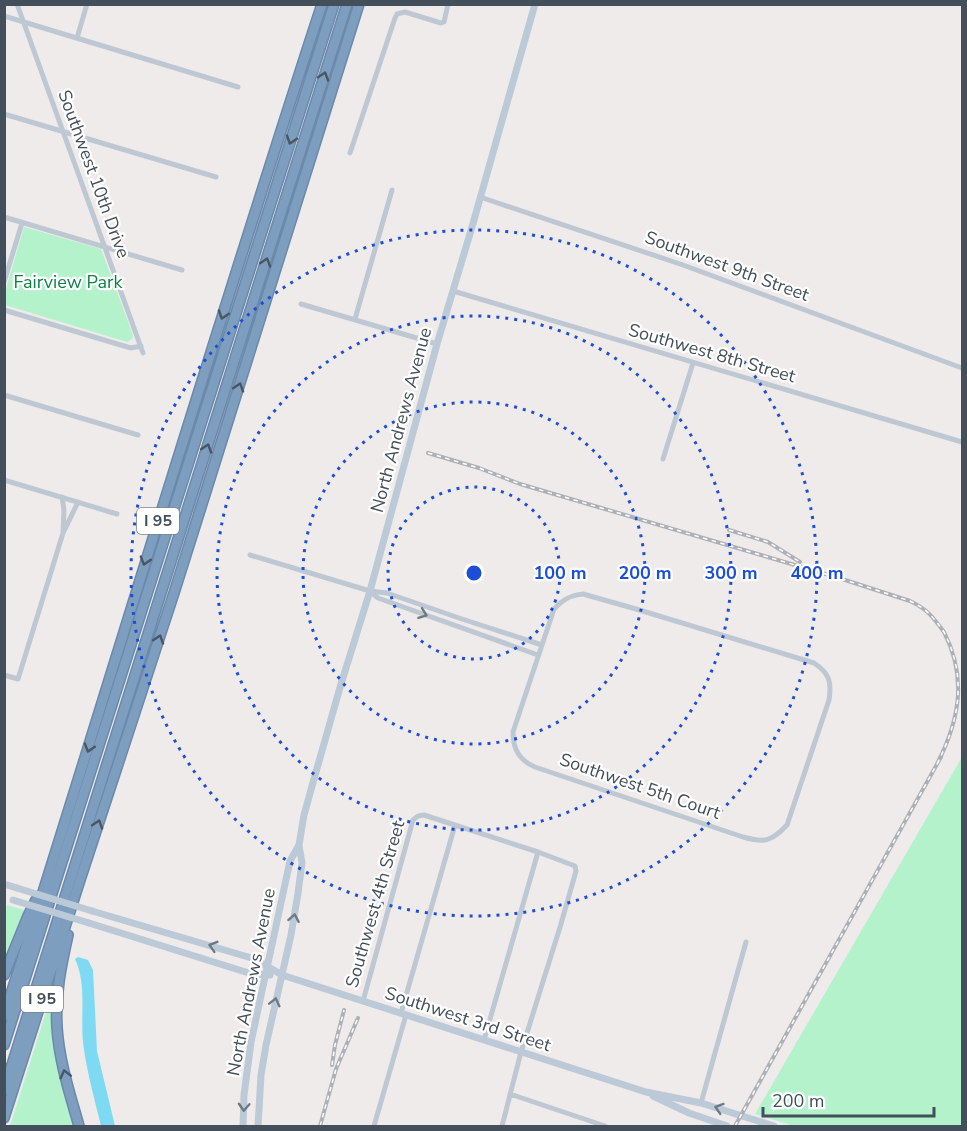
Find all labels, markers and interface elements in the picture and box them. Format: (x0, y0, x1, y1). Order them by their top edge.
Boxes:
one-way arrow (317, 71, 330, 82)
street label: Southwest 10th Drive (52, 87, 136, 261)
one-way arrow (286, 134, 298, 145)
street label: Southwest 9th Street (642, 225, 813, 307)
one-way arrow (258, 257, 271, 268)
park label: Fairview Park (14, 270, 123, 294)
one-way arrow (218, 309, 230, 320)
street label: Southwest 8th Street (626, 318, 799, 389)
street label: North Andrews Avenue (365, 325, 437, 515)
one-way arrow (232, 382, 244, 393)
one-way arrow (199, 443, 212, 454)
road number: I 95 (137, 508, 179, 534)
one-way arrow (140, 555, 152, 566)
text: 100 m (533, 561, 587, 585)
text: 200 m (618, 561, 672, 585)
text: 300 m (704, 561, 758, 585)
text: 400 m (790, 561, 844, 585)
centre of rings (464, 563, 484, 583)
one-way arrow (417, 607, 428, 619)
one-way arrow (152, 634, 164, 645)
one-way arrow (84, 742, 96, 753)
street label: Southwest 5th Court (556, 747, 724, 825)
street label: Southwest 4th Street (340, 817, 411, 990)
one-way arrow (91, 820, 103, 830)
street label: North Andrews Avenue (221, 886, 281, 1078)
one-way arrow (287, 913, 300, 923)
one-way arrow (209, 941, 219, 953)
street label: Southwest 3rd Street (382, 981, 555, 1057)
road number: I 95 (21, 986, 63, 1012)
one-way arrow (267, 997, 280, 1007)
one-way arrow (60, 1069, 72, 1080)
scale bar (763, 1080, 934, 1118)
text: 200 m (772, 1089, 824, 1113)
one-way arrow (237, 1102, 250, 1111)
one-way arrow (714, 1103, 725, 1116)

